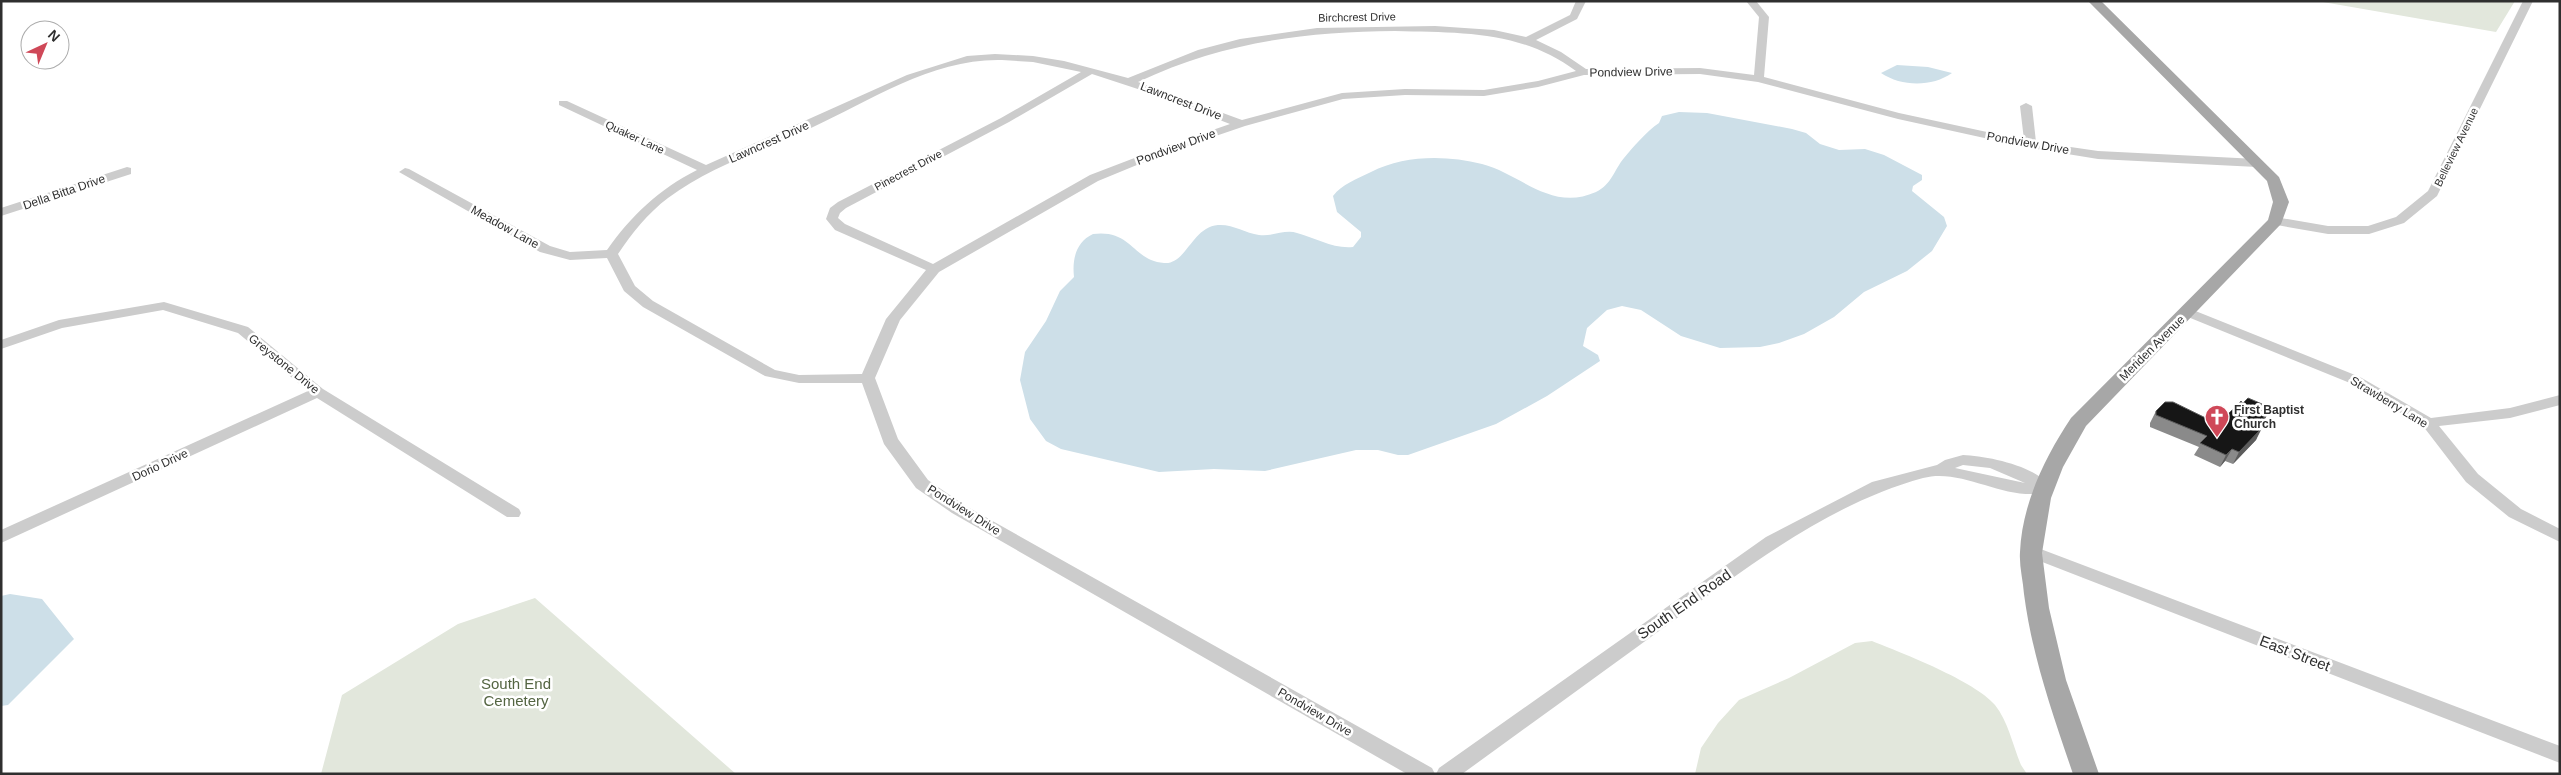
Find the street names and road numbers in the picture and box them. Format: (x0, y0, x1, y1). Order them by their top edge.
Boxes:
street label: Birchcrest Drive (1318, 10, 1396, 24)
street label: Pondview Drive (1589, 64, 1673, 80)
street label: Lawncrest Drive (1138, 79, 1224, 123)
street label: Belleview Avenue (2432, 106, 2480, 188)
street label: Quaker Lane (604, 118, 666, 156)
street label: Lawncrest Drive (727, 118, 811, 166)
street label: Pondview Drive (1134, 126, 1218, 168)
street label: Pondview Drive (1986, 129, 2071, 157)
street label: Pinecrest Drive (872, 147, 944, 193)
street label: Della Bitta Drive (21, 171, 107, 213)
street label: Meadow Lane (469, 203, 542, 252)
street label: Meriden Avenue (2116, 312, 2188, 384)
street label: Greystone Drive (246, 331, 322, 397)
street label: Strawberry Lane (2348, 373, 2431, 431)
street label: Dorio Drive (130, 446, 190, 484)
street label: Pondview Drive (925, 482, 1003, 538)
street label: South End Road (1634, 565, 1734, 643)
street label: East Street (2257, 632, 2333, 675)
street label: Pondview Drive (1275, 685, 1355, 739)

